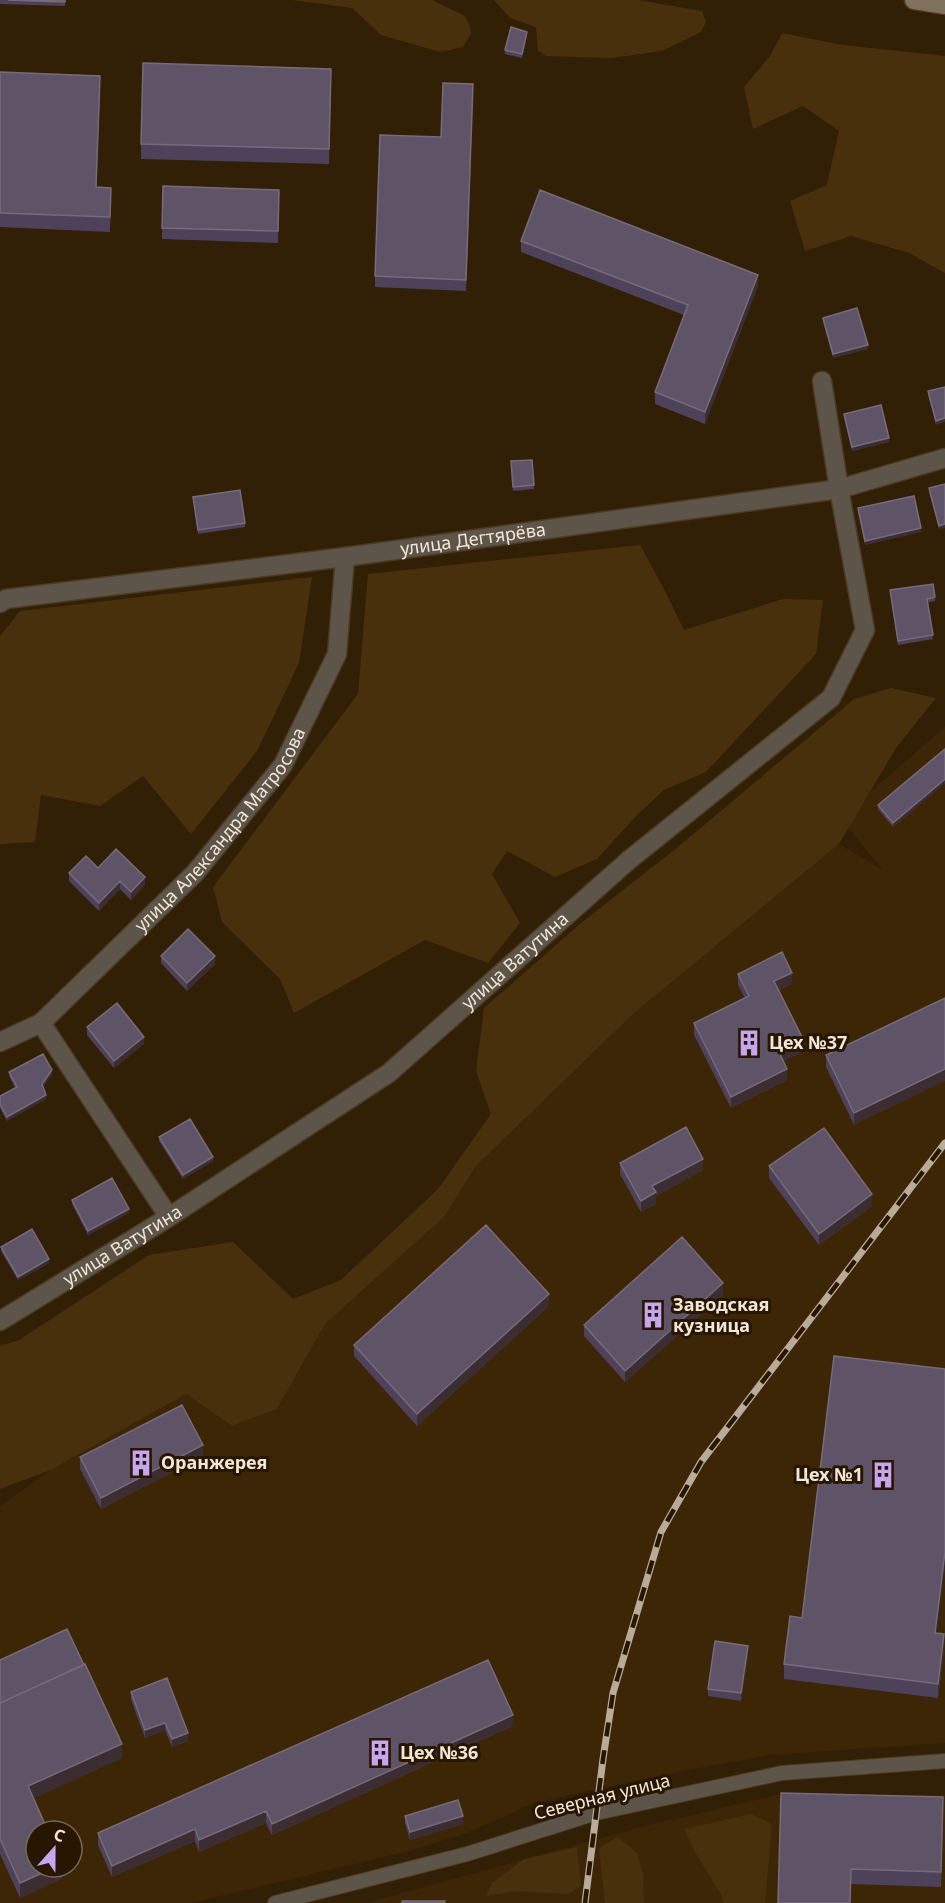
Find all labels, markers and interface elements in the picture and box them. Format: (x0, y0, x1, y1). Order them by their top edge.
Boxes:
street label: улица Дегтярёва (399, 517, 547, 560)
street label: улица Александра Матросова (129, 723, 310, 937)
street label: улица Ватутина (456, 906, 573, 1014)
building icon: Цех №37 (734, 1028, 764, 1058)
place label: Цех №37 (769, 1030, 847, 1054)
street label: улица Ватутина (58, 1199, 186, 1290)
place label: Заводская кузница (673, 1292, 769, 1337)
building icon: Заводская кузница (638, 1300, 668, 1330)
building icon: Оранжерея (126, 1448, 156, 1478)
place label: Оранжерея (161, 1450, 267, 1474)
building icon: Цех №1 (868, 1460, 898, 1490)
place label: Цех №1 (795, 1462, 863, 1486)
building icon: Цех №36 (365, 1738, 395, 1768)
place label: Цех №36 (400, 1740, 478, 1764)
street label: Северная улица (531, 1767, 672, 1825)
north arrow (24, 1819, 84, 1879)
text: С (51, 1823, 68, 1847)

